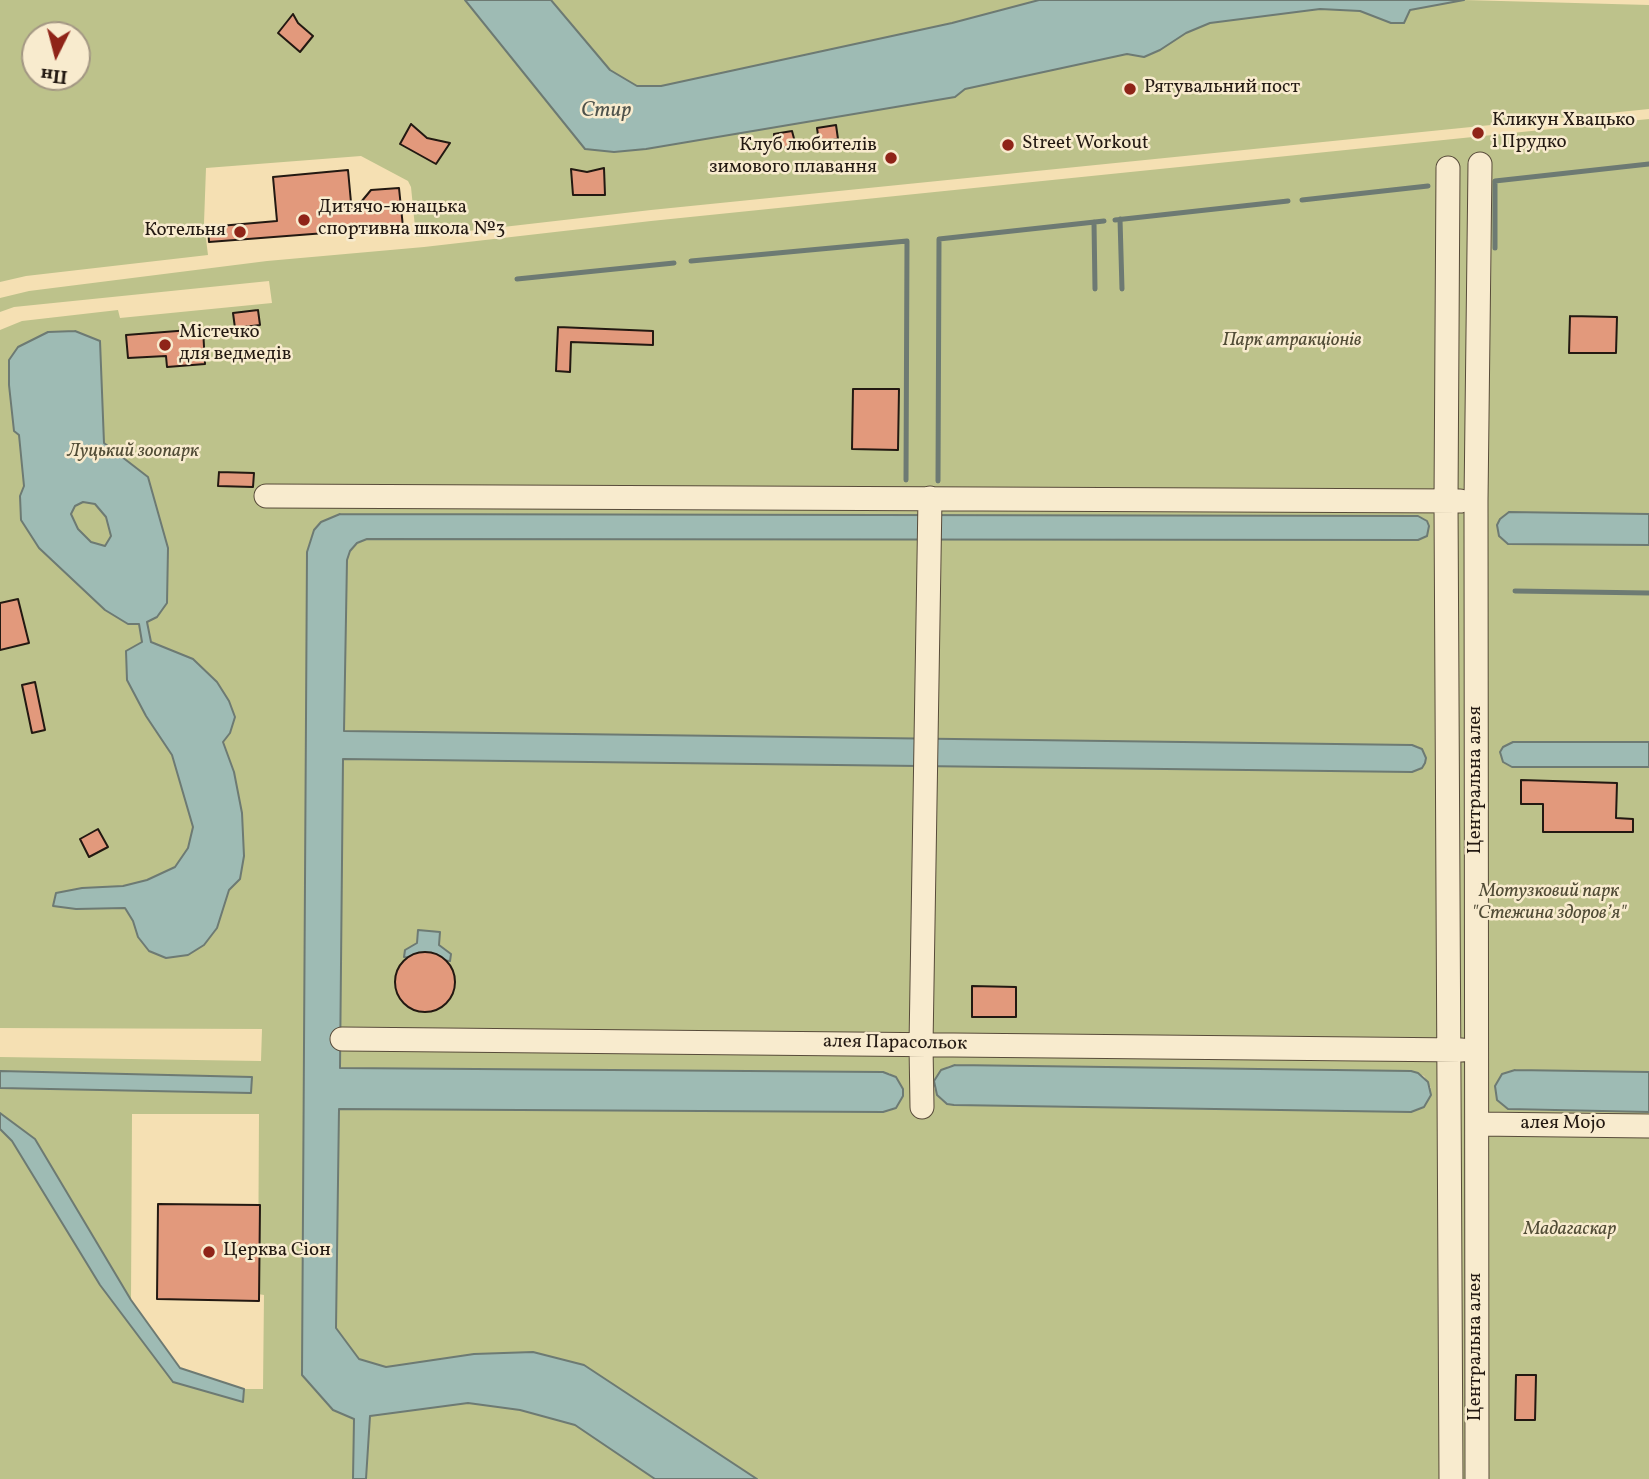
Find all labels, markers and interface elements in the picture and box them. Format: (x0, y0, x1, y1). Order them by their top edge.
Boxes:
north arrow (21, 21, 91, 91)
text: Пн (39, 61, 69, 89)
place label: Рятувальний пост (1144, 78, 1300, 100)
marker: Рятувальний пост (1122, 81, 1138, 97)
water label: Стир (581, 99, 631, 125)
place label: Кликун Хвацько і Прудко (1492, 111, 1635, 155)
marker: Кликун Хвацько і Прудко (1470, 125, 1486, 141)
place label: Street Workout (1022, 134, 1149, 156)
place label: Клуб любителів зимового плавання (709, 136, 877, 180)
marker: Street Workout (1000, 137, 1016, 153)
marker: Клуб любителів зимового плавання (883, 150, 899, 166)
place label: Дитячо-юнацька спортивна школа №3 (318, 198, 505, 242)
marker: Дитячо-юнацька спортивна школа №3 (296, 212, 312, 228)
place label: Котельня (144, 221, 226, 243)
marker: Котельня (232, 224, 248, 240)
place label: Містечко для ведмедів (179, 323, 291, 367)
park label: Парк атракціонів (1222, 331, 1362, 353)
marker: Містечко для ведмедів (157, 337, 173, 353)
park label: Луцький зоопарк (67, 442, 199, 464)
street label: Центральна алея (1466, 706, 1488, 854)
park label: Мотузковий парк "Стежина здоров’я" (1472, 882, 1626, 926)
street label: алея Парасольок (823, 1031, 967, 1057)
street label: алея Mojo (1520, 1114, 1606, 1136)
park label: Мадагаскар (1524, 1220, 1616, 1242)
place label: Церква Сіон (223, 1241, 331, 1263)
marker: Церква Сіон (201, 1244, 217, 1260)
street label: Центральна алея (1466, 1273, 1488, 1421)

